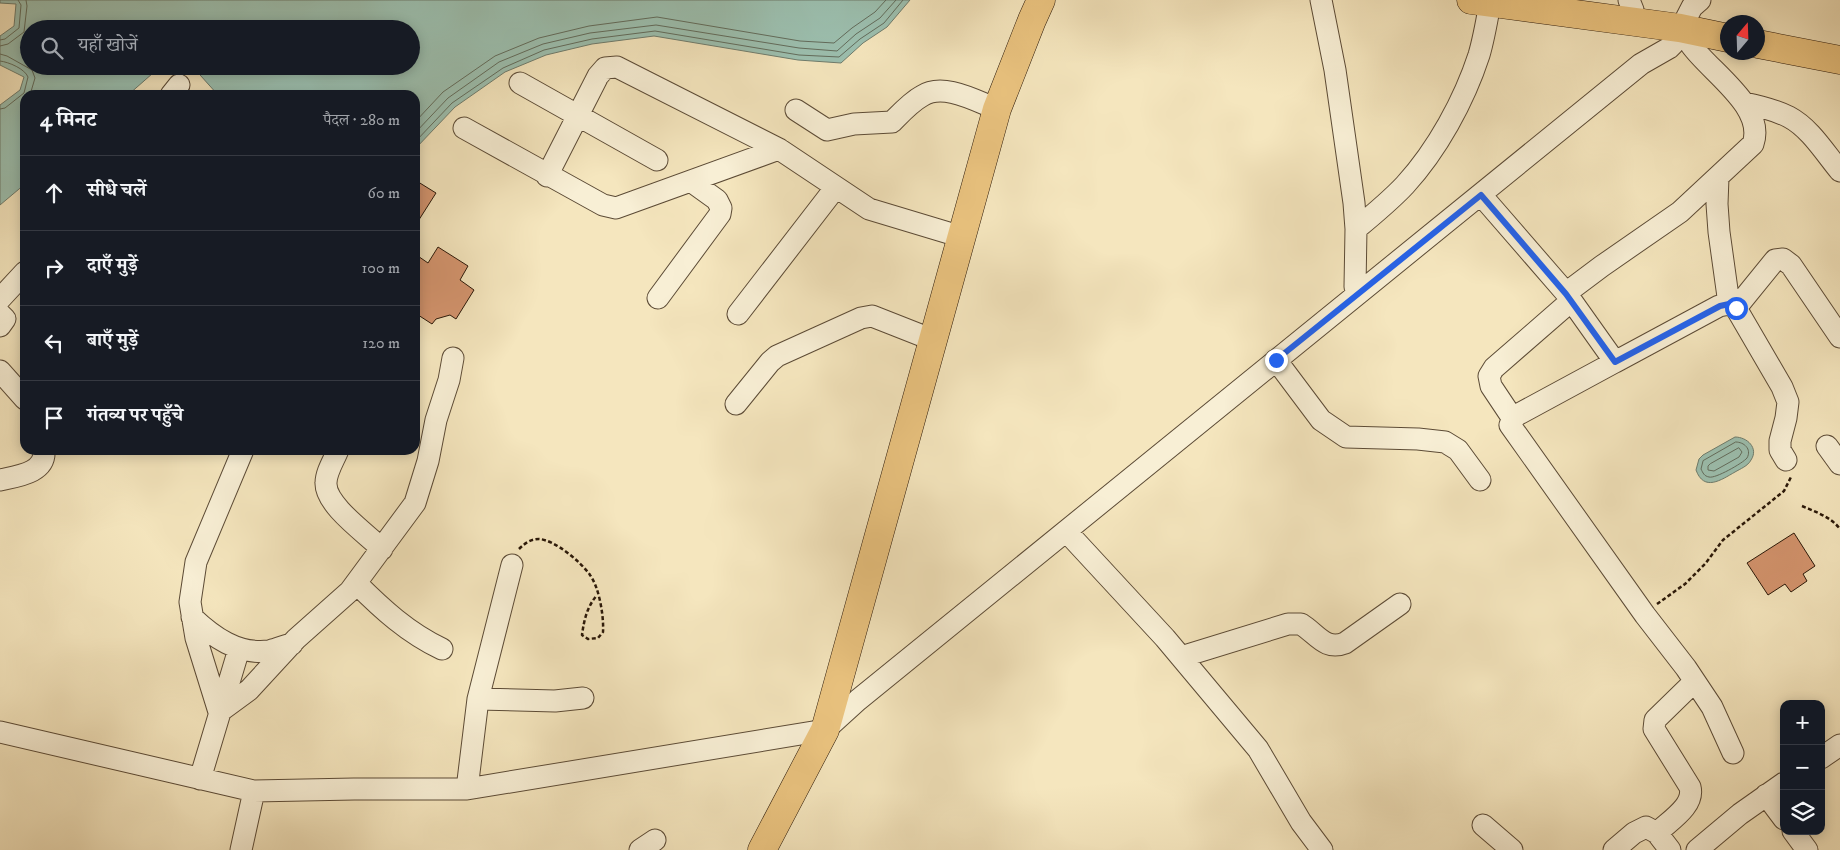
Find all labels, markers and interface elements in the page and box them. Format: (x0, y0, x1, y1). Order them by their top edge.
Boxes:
north arrow (1720, 15, 1765, 60)
search box (20, 20, 420, 75)
icon: search (38, 34, 66, 62)
text: यहाँ खोजें (78, 34, 138, 57)
text: 4 मिनट (40, 107, 96, 133)
text: पैदल · 280 m (323, 110, 400, 130)
icon: ahead (40, 179, 68, 207)
text: सीधे चलें (87, 179, 146, 202)
text: 60 m (368, 183, 400, 203)
icon: right (40, 254, 68, 282)
text: दाएँ मुड़ें (87, 254, 138, 277)
text: 100 m (362, 258, 400, 278)
route start (1725, 297, 1748, 320)
icon: left (40, 329, 68, 357)
text: बाएँ मुड़ें (87, 329, 138, 352)
text: 120 m (362, 333, 400, 353)
route end (1265, 349, 1288, 372)
icon: arrive (40, 404, 68, 432)
text: गंतव्य पर पहुँचे (87, 404, 183, 427)
map controls (1780, 700, 1825, 835)
button: + (1780, 700, 1825, 745)
button: − (1780, 745, 1825, 790)
button: layers (1780, 790, 1825, 835)

